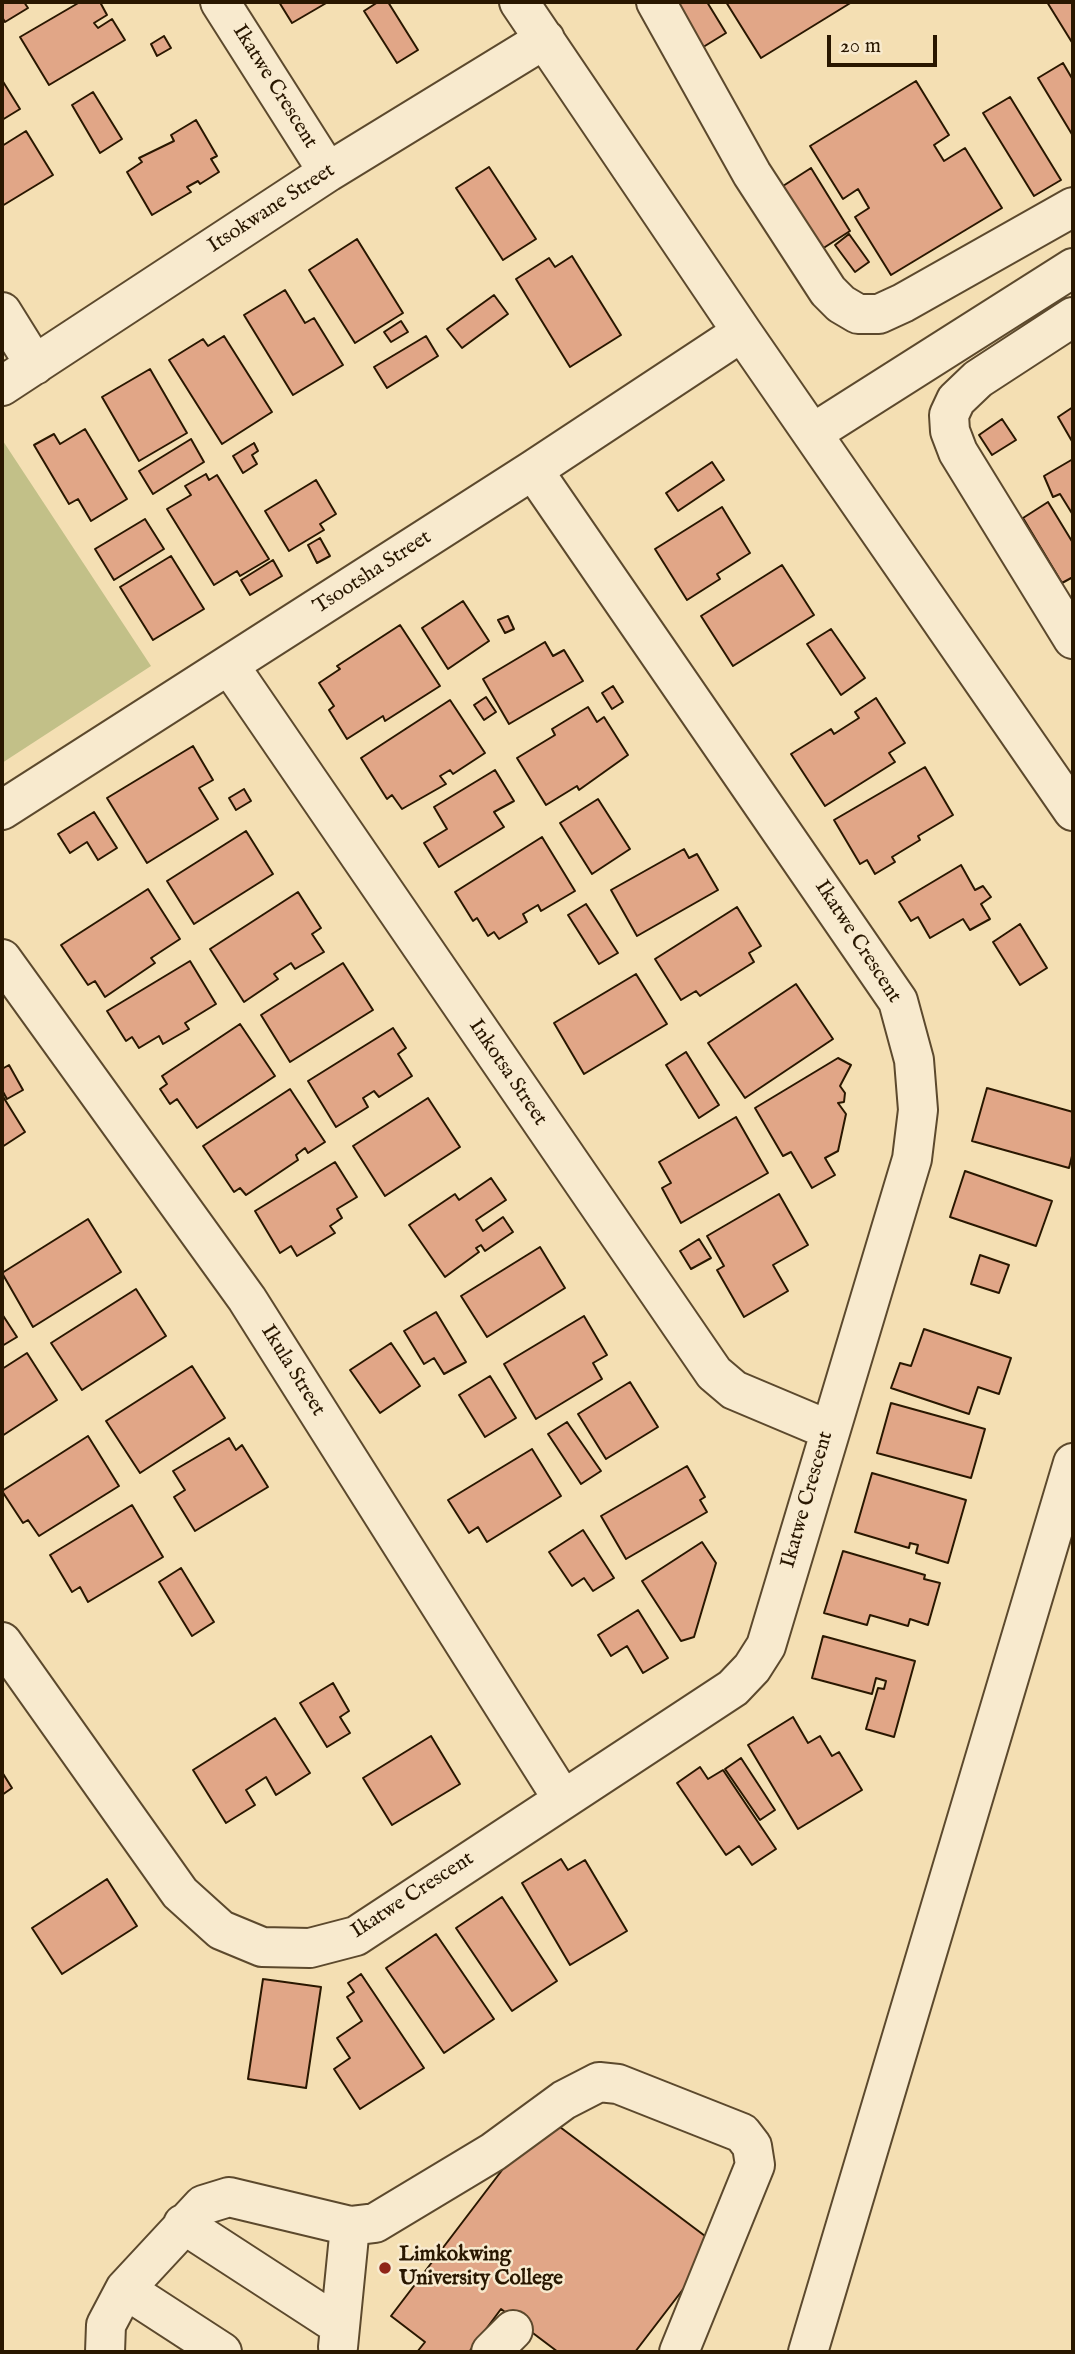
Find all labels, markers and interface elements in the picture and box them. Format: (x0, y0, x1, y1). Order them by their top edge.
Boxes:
street label: Ikatwe Crescent (226, 20, 322, 154)
scale bar (830, 21, 940, 65)
text: 20 m (840, 33, 881, 60)
street label: Itsokwane Street (204, 159, 340, 259)
street label: Tsootsha Street (309, 526, 437, 620)
street label: Ikatwe Crescent (808, 876, 906, 1008)
street label: Inkotsa Street (462, 1015, 552, 1131)
street label: Ikula Street (254, 1321, 330, 1421)
street label: Ikatwe Crescent (776, 1429, 840, 1571)
street label: Ikatwe Crescent (347, 1847, 479, 1945)
place label: Limkokwing University College (399, 2243, 563, 2293)
marker: Limkokwing University College (377, 2260, 393, 2276)

